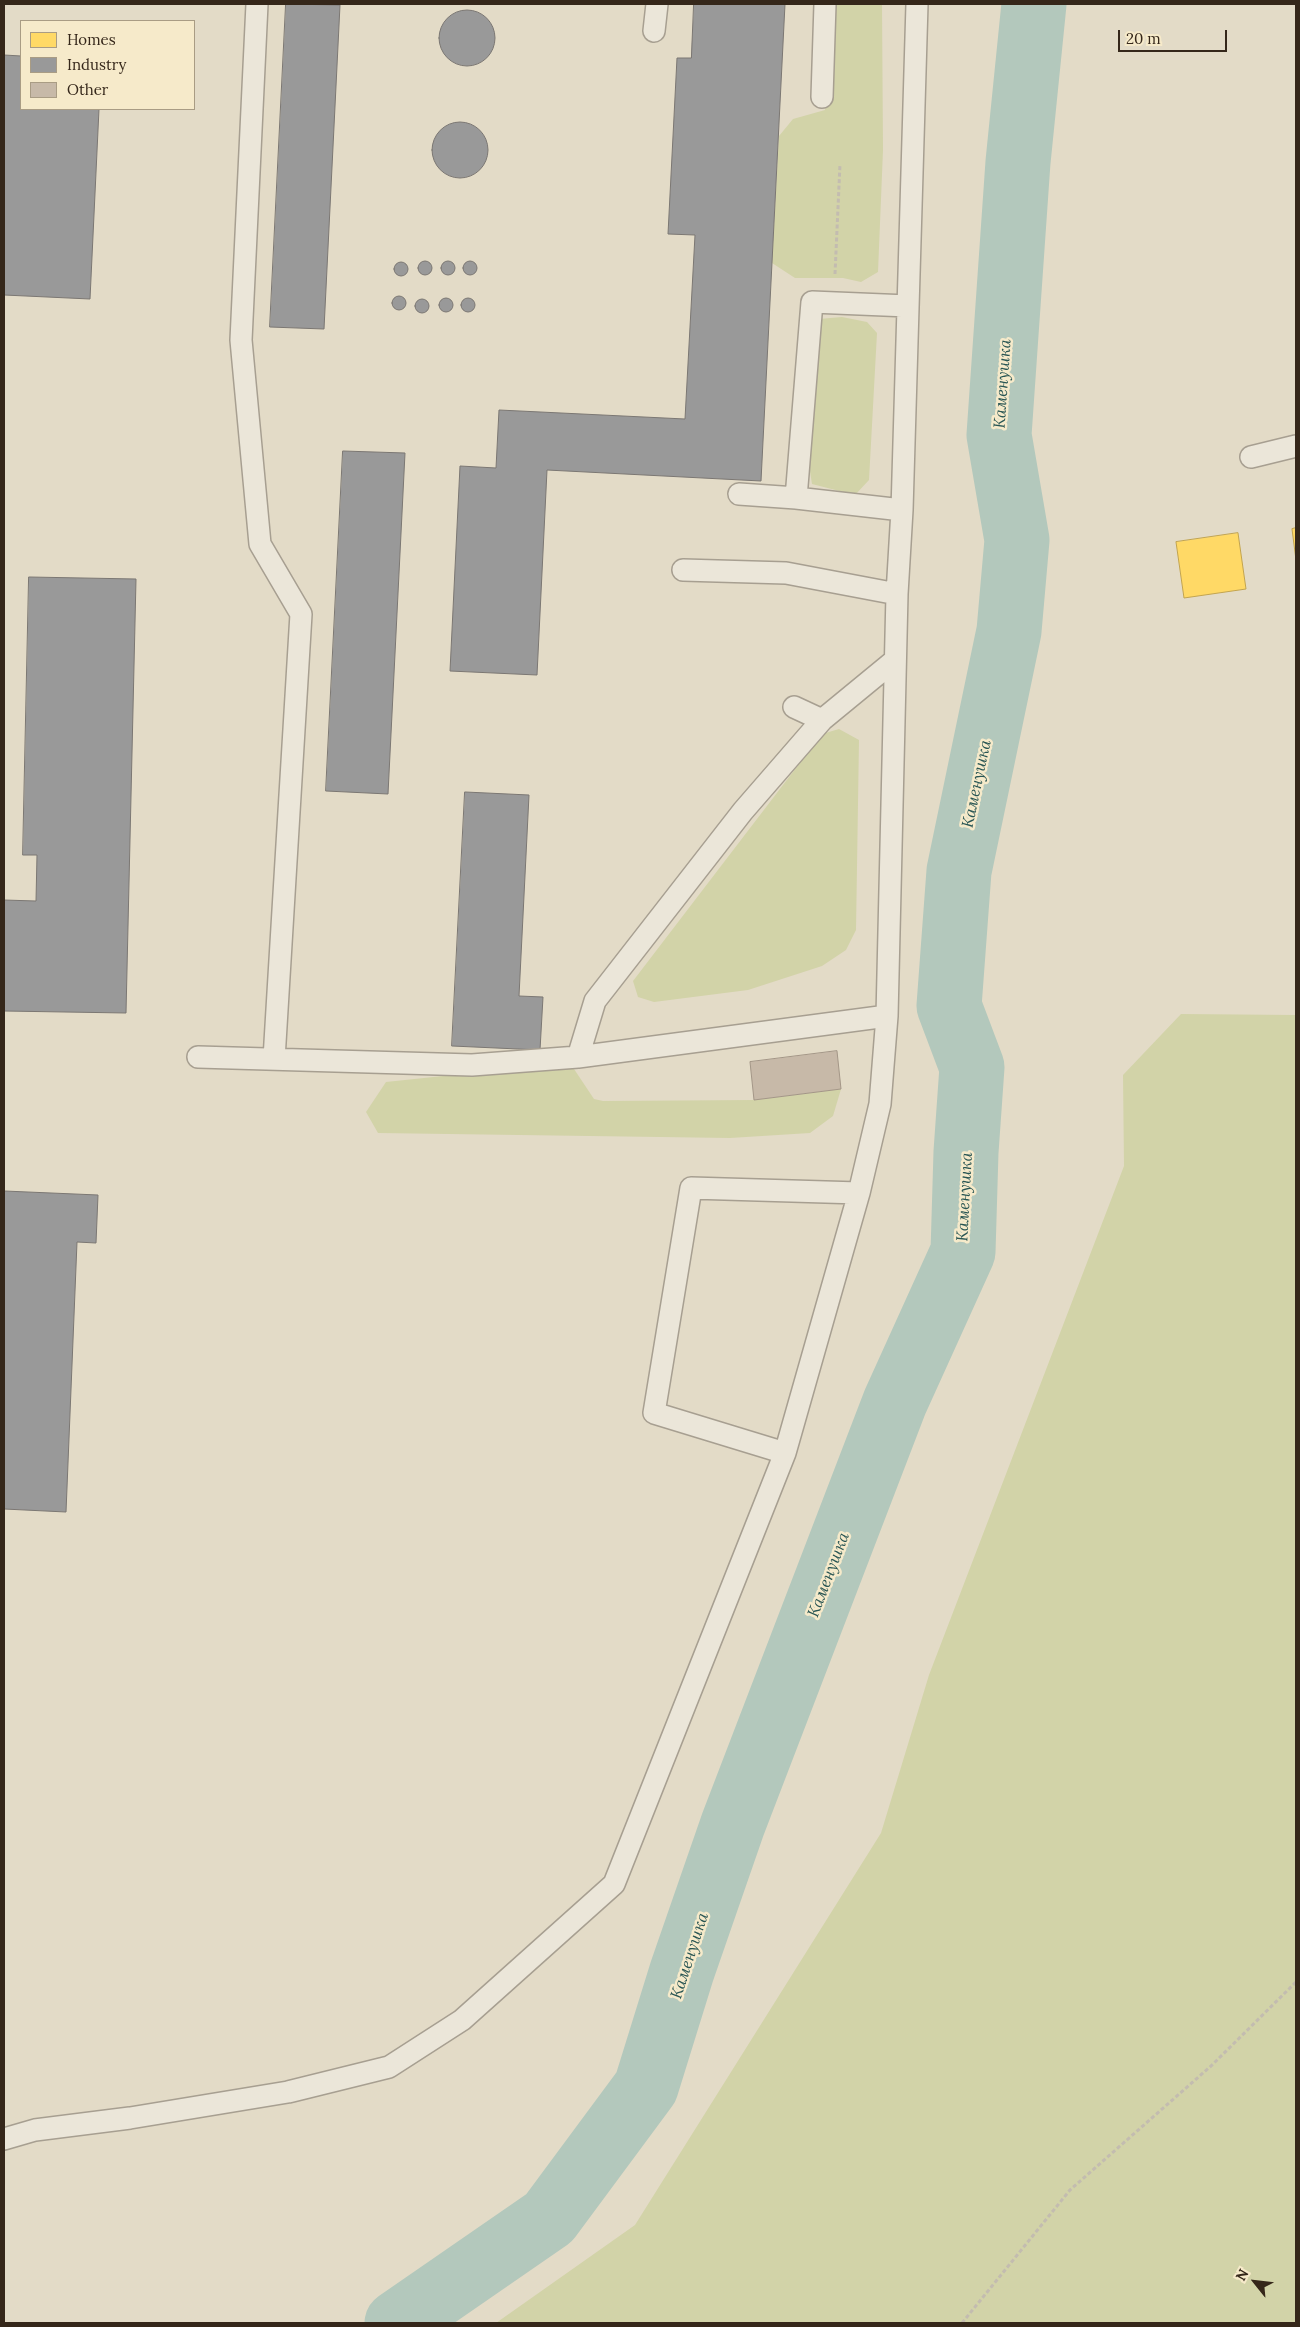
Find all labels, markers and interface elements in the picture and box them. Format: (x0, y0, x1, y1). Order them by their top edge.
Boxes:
legend (20, 20, 195, 110)
scale bar (1120, 20, 1229, 52)
text: 20 m (1126, 29, 1161, 48)
text: Homes (67, 30, 116, 49)
text: Industry (67, 55, 126, 74)
text: Other (67, 80, 108, 99)
water label: Каменушка (990, 339, 1016, 429)
water label: Каменушка (958, 738, 996, 830)
water label: Каменушка (953, 1152, 977, 1242)
water label: Каменушка (804, 1530, 854, 1620)
water label: Каменушка (667, 1911, 713, 2001)
north arrow (1230, 2257, 1280, 2307)
text: N (1231, 2266, 1252, 2284)

